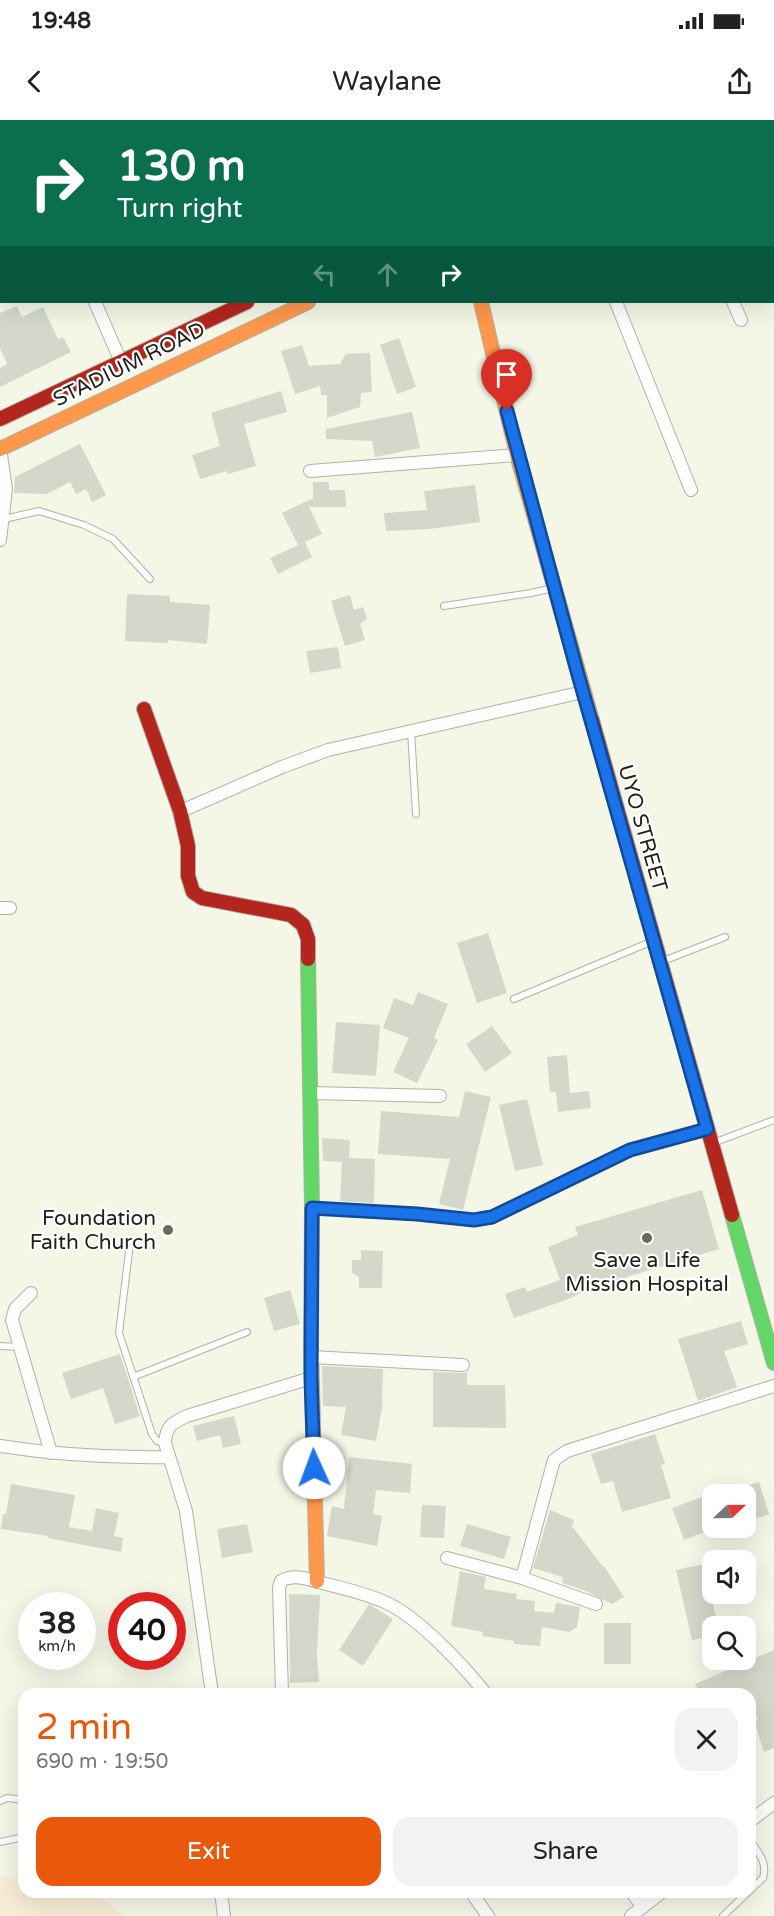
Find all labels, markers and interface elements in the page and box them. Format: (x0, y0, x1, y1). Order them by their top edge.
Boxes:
text: 19:48 (30, 8, 91, 34)
icon: back (18, 65, 51, 98)
text: Waylane (332, 65, 442, 98)
icon: share (723, 65, 756, 98)
text: 130 m (117, 141, 246, 192)
icon: right (18, 144, 96, 222)
text: Turn right (117, 192, 243, 225)
icon: left (308, 258, 341, 291)
icon: ahead (371, 258, 404, 291)
icon: right (434, 258, 467, 291)
street label: STADIUM ROAD (49, 317, 209, 412)
pin (481, 349, 532, 411)
icon: arrive (490, 358, 523, 391)
street label: UYO STREET (612, 762, 673, 895)
place label: Foundation Faith Church (30, 1206, 156, 1255)
marker: Foundation Faith Church (161, 1223, 175, 1237)
marker: Save a Life Mission Hospital (640, 1231, 654, 1245)
place label: Save a Life Mission Hospital (565, 1248, 729, 1297)
position arrow (282, 1436, 346, 1500)
north arrow (702, 1484, 756, 1538)
map controls (702, 1484, 756, 1670)
button: sound (702, 1550, 756, 1604)
speed limit sign: 40 (108, 1592, 186, 1670)
text: 38 (38, 1605, 76, 1642)
button: search (702, 1616, 756, 1670)
text: km/h (38, 1637, 76, 1655)
text: 2 min (36, 1706, 132, 1749)
button: close (675, 1708, 738, 1771)
text: 690 m · 19:50 (36, 1750, 168, 1774)
button: Exit (36, 1817, 381, 1886)
button: Share (393, 1817, 738, 1886)

